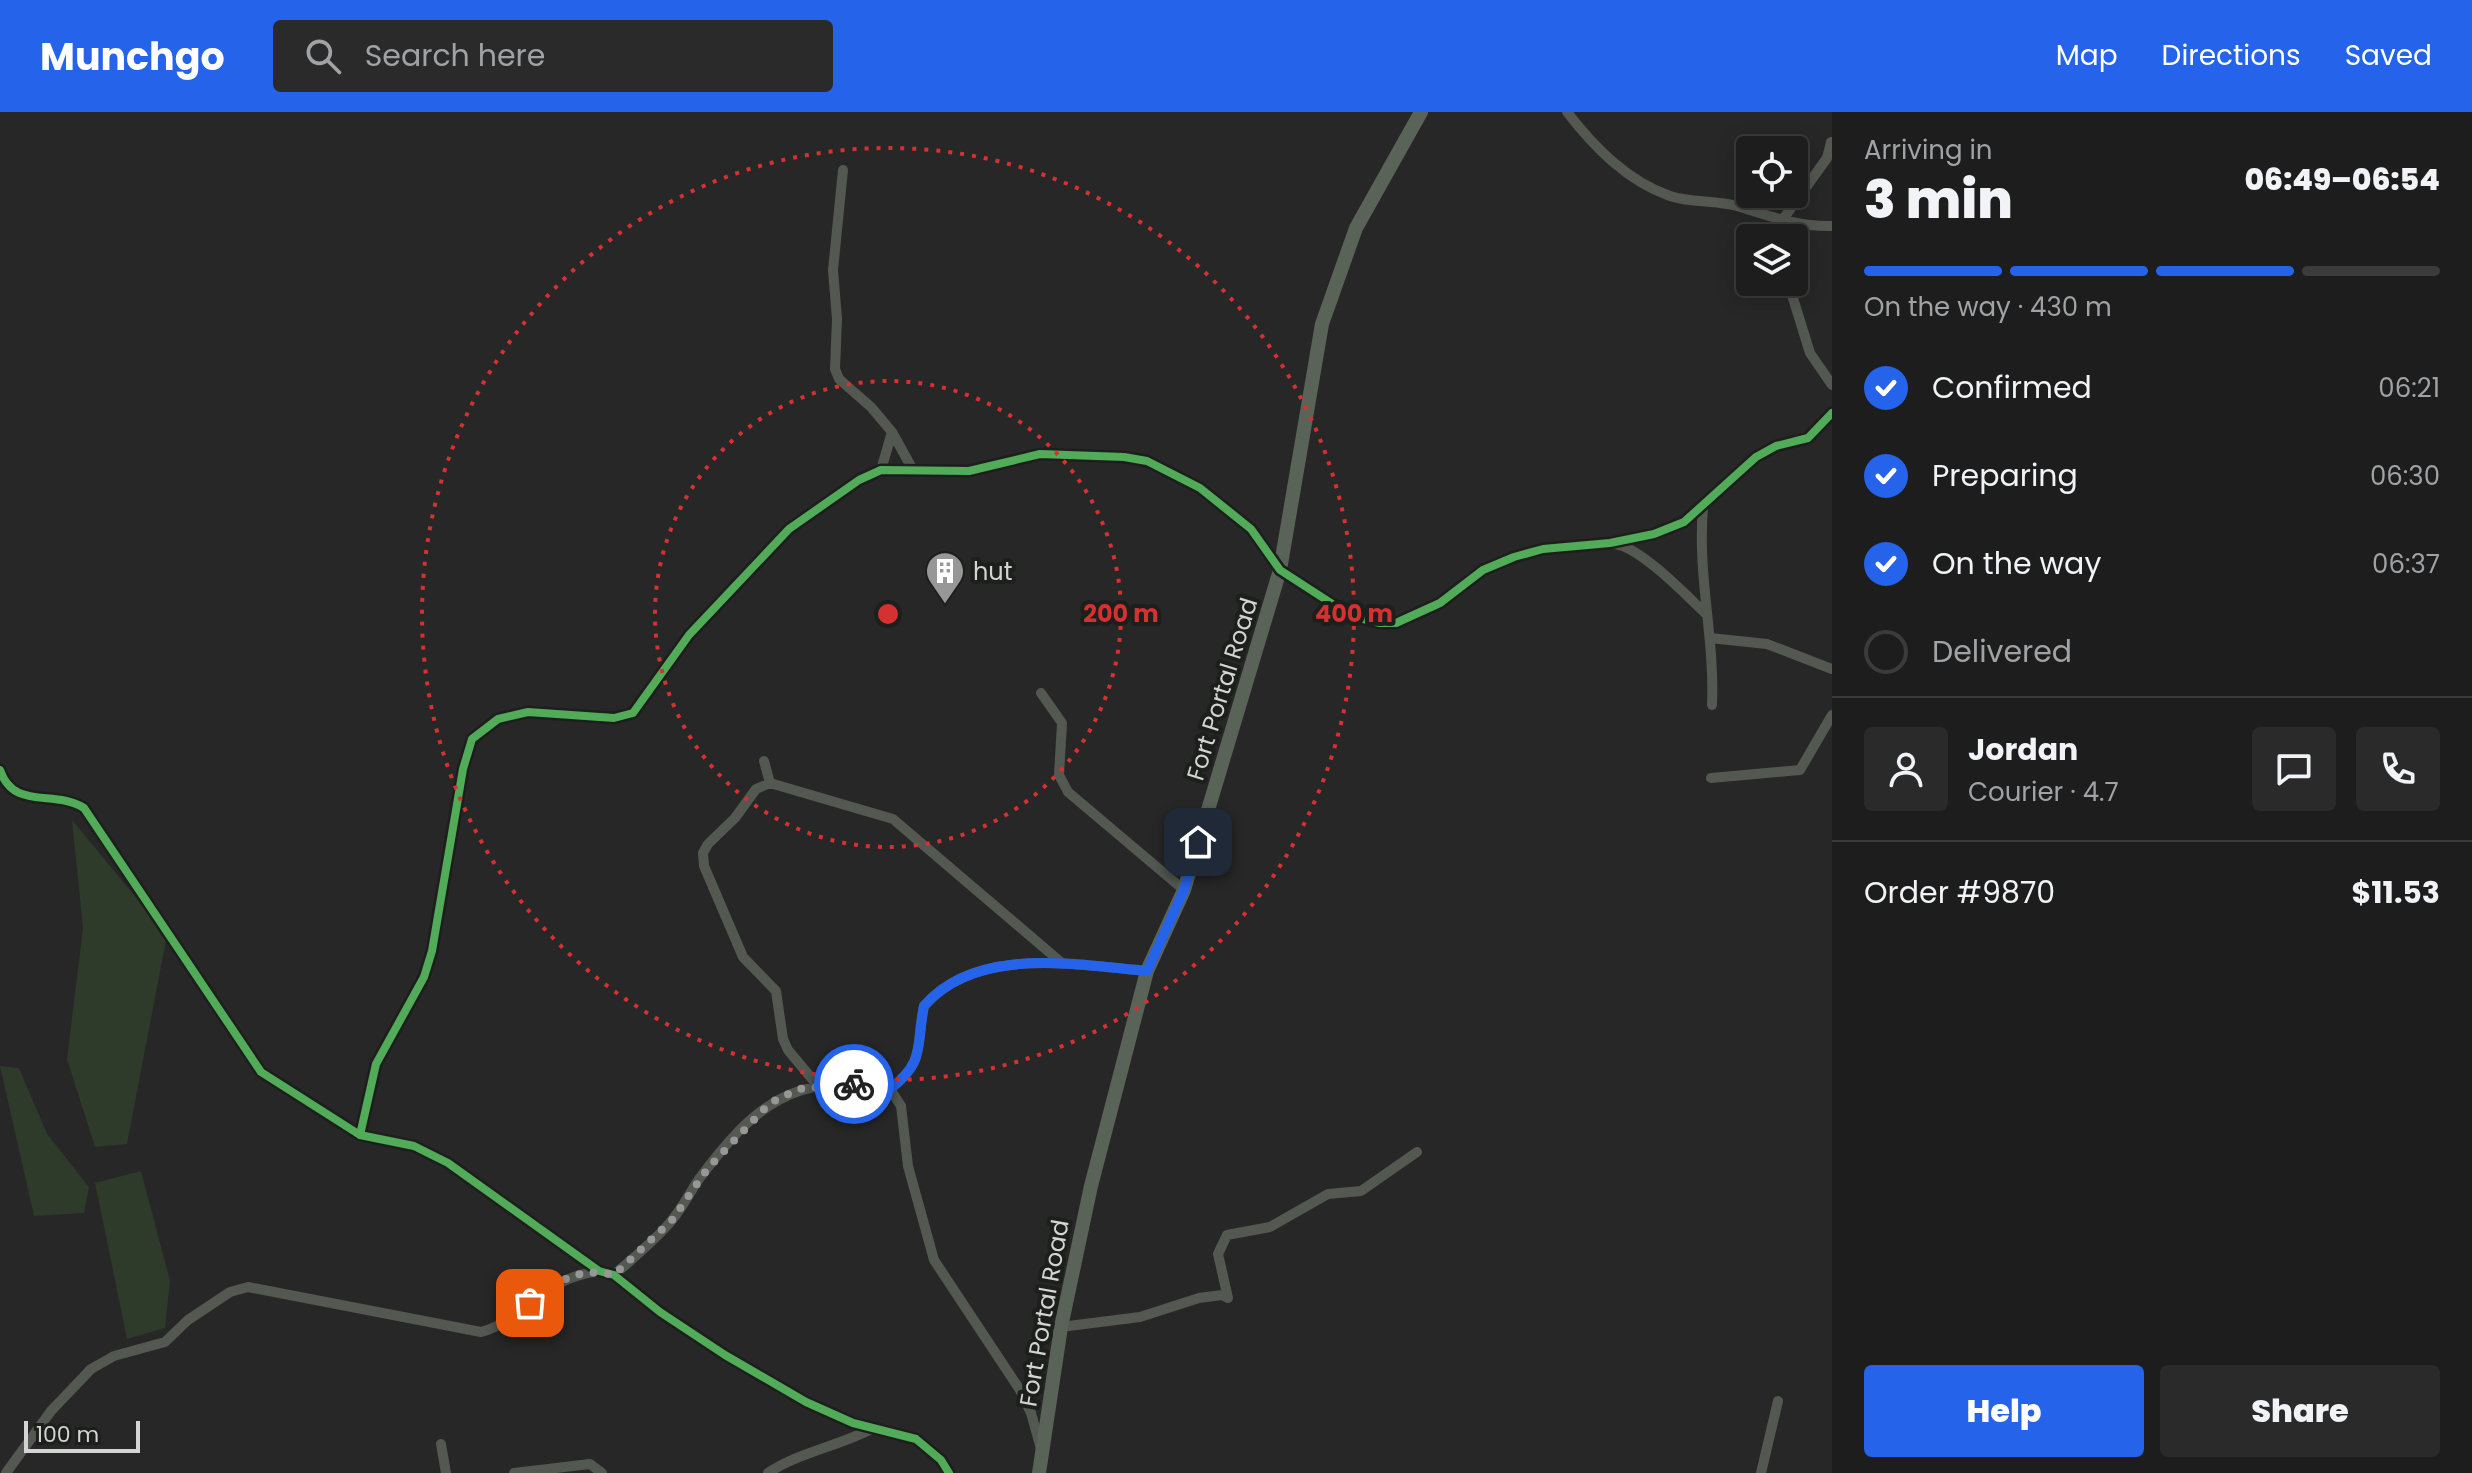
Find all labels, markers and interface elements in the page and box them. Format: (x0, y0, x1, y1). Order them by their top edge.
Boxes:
search box (273, 20, 833, 92)
text: Munchgo (40, 30, 225, 83)
icon: search (301, 34, 345, 78)
text: Search here (365, 34, 545, 77)
text: Map (2056, 36, 2118, 75)
text: Directions (2162, 36, 2301, 75)
text: Saved (2345, 36, 2432, 75)
text: Arriving in (1864, 132, 1993, 168)
map controls (1736, 136, 1808, 296)
button: locate (1736, 136, 1808, 208)
text: 06:49–06:54 (2244, 158, 2440, 201)
text: 3 min (1864, 163, 2013, 236)
button: layers (1736, 224, 1808, 296)
text: On the way · 430 m (1864, 289, 2112, 325)
icon: check (1864, 366, 1908, 410)
text: Confirmed (1932, 366, 2092, 409)
text: 06:21 (2378, 370, 2440, 406)
icon: check (1864, 454, 1908, 498)
text: Preparing (1932, 454, 2078, 497)
text: 06:30 (2370, 458, 2440, 494)
icon: check (1864, 542, 1908, 586)
text: On the way (1932, 542, 2101, 585)
text: 06:37 (2372, 546, 2440, 582)
building icon: hut (924, 550, 966, 605)
place label: hut (973, 555, 1012, 588)
street label: Fort Portal Road (1179, 594, 1265, 784)
text: 200 m (1083, 597, 1159, 630)
text: 400 m (1315, 597, 1393, 630)
centre of rings (874, 600, 902, 628)
text: Delivered (1932, 630, 2072, 673)
button: person (1864, 727, 1948, 811)
button: chat (2252, 727, 2336, 811)
button: phone (2356, 727, 2440, 811)
text: Jordan (1968, 728, 2078, 771)
text: Courier · 4.7 (1968, 774, 2119, 810)
pin (1164, 808, 1232, 876)
icon: home (1176, 820, 1220, 864)
text: Order #9870 (1864, 871, 2055, 914)
text: $11.53 (2352, 871, 2440, 914)
courier (814, 1044, 894, 1124)
icon: bike (832, 1062, 876, 1106)
street label: Fort Portal Road (1011, 1217, 1077, 1409)
pin (496, 1269, 564, 1337)
icon: bag (508, 1281, 552, 1325)
button: Help (1864, 1365, 2144, 1457)
button: Share (2160, 1365, 2440, 1457)
scale bar (24, 1417, 140, 1453)
text: 100 m (36, 1419, 99, 1450)

